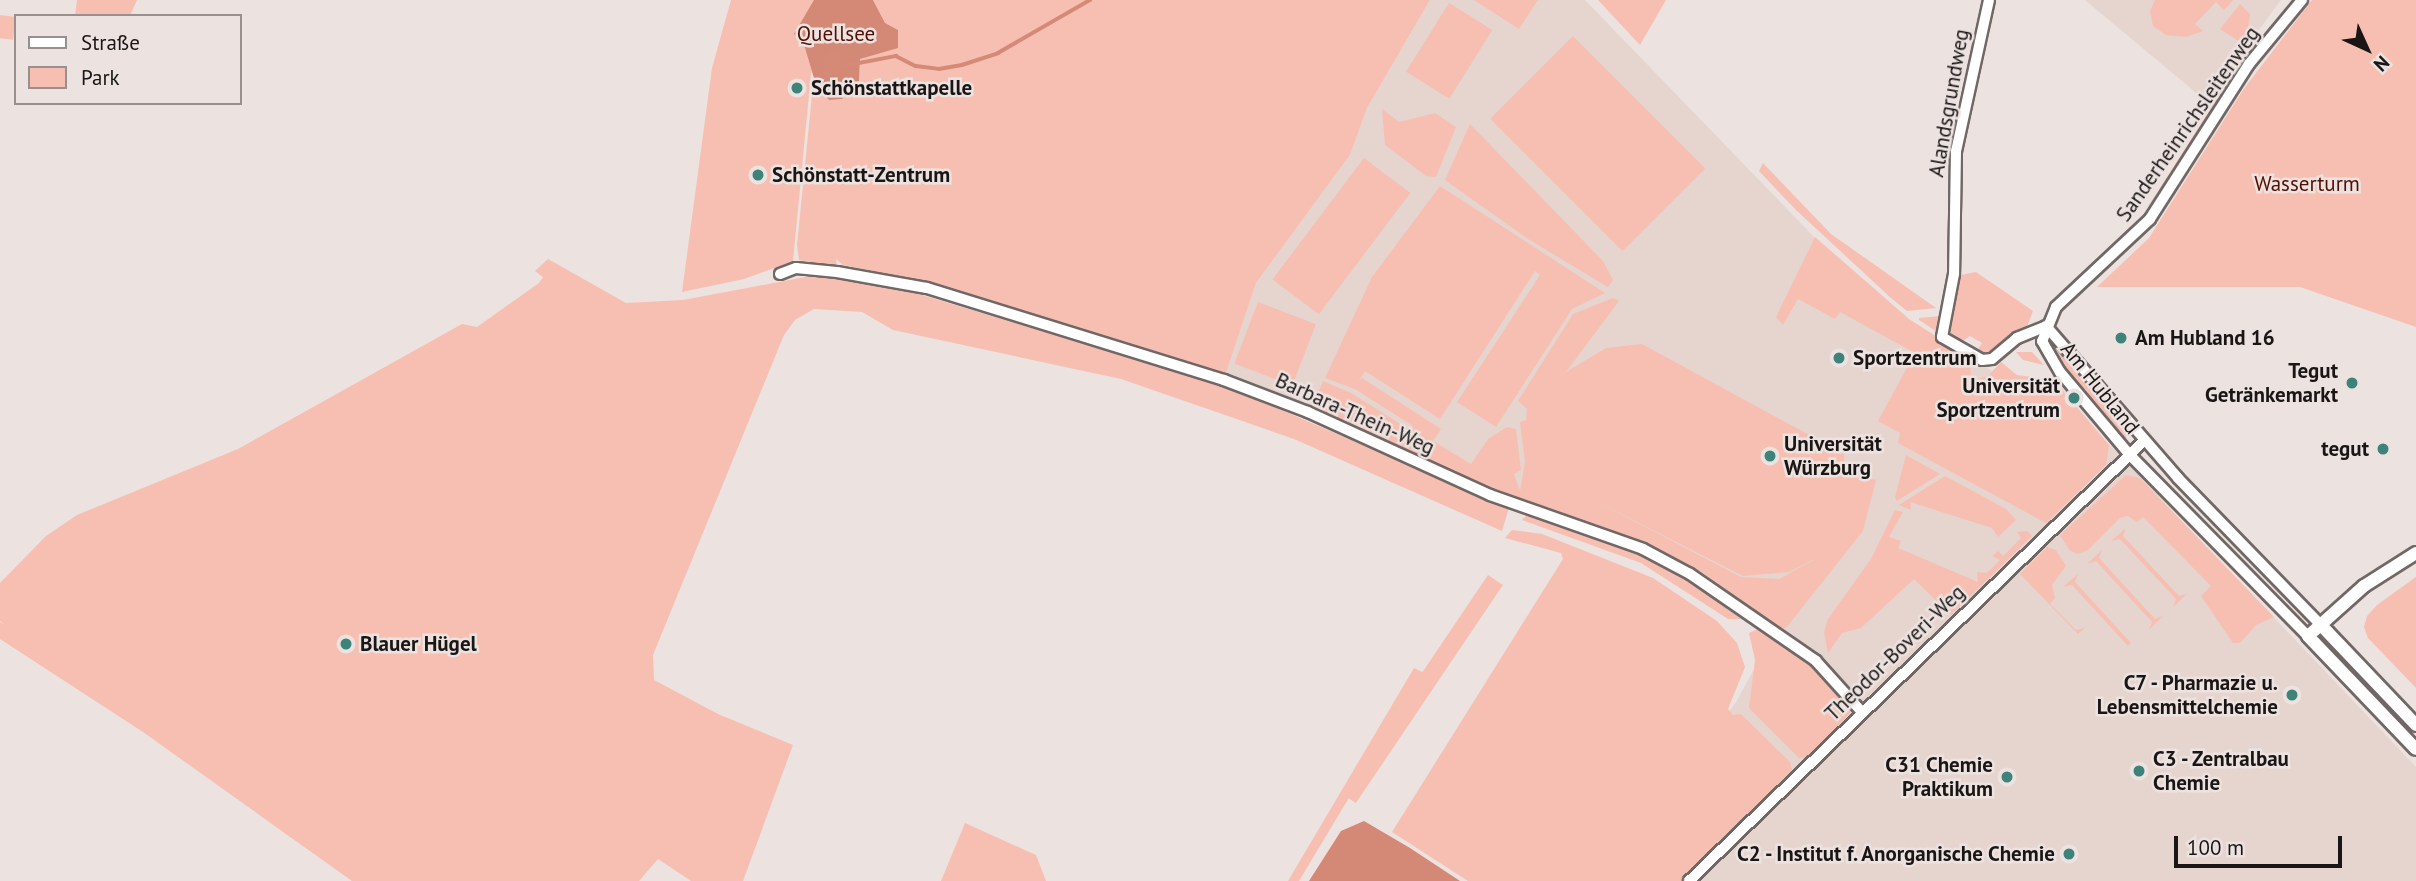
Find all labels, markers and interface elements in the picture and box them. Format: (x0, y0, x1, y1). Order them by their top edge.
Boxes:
legend (14, 14, 242, 105)
north arrow (2332, 14, 2402, 84)
park label: Quellsee (797, 21, 875, 47)
street label: Sanderheinrichsleitenweg (2111, 22, 2265, 226)
street label: Alandsgrundweg (1924, 27, 1974, 179)
text: Straße (81, 29, 140, 56)
text: N (2369, 51, 2395, 77)
text: Park (81, 64, 120, 91)
place label: Schönstattkapelle (811, 75, 972, 101)
marker: Schönstattkapelle (789, 80, 805, 96)
place label: Schönstatt-Zentrum (772, 162, 950, 188)
marker: Schönstatt-Zentrum (750, 167, 766, 183)
park label: Wasserturm (2254, 171, 2360, 197)
place label: Am Hubland 16 (2135, 325, 2275, 351)
marker: Am Hubland 16 (2113, 330, 2129, 346)
street label: Am Hubland (2055, 337, 2145, 439)
place label: Sportzentrum (1853, 345, 1977, 371)
marker: Sportzentrum (1831, 350, 1847, 366)
place label: Tegut Getränkemarkt (2205, 358, 2338, 408)
street label: Barbara-Thein-Weg (1271, 368, 1439, 460)
place label: Universität Sportzentrum (1936, 373, 2060, 423)
marker: Tegut Getränkemarkt (2344, 375, 2360, 391)
marker: Universität Sportzentrum (2066, 390, 2082, 406)
place label: Universität Würzburg (1784, 431, 1882, 481)
place label: tegut (2321, 436, 2369, 462)
marker: tegut (2375, 441, 2391, 457)
marker: Universität Würzburg (1762, 448, 1778, 464)
street label: Theodor-Boveri-Weg (1820, 580, 1970, 726)
place label: Blauer Hügel (360, 631, 477, 657)
marker: Blauer Hügel (338, 636, 354, 652)
place label: C7 - Pharmazie u. Lebensmittelchemie (2097, 670, 2278, 720)
marker: C7 - Pharmazie u. Lebensmittelchemie (2284, 687, 2300, 703)
place label: C3 - Zentralbau Chemie (2153, 746, 2292, 796)
place label: C31 Chemie Praktikum (1885, 752, 1993, 802)
marker: C3 - Zentralbau Chemie (2131, 763, 2147, 779)
marker: C31 Chemie Praktikum (1999, 769, 2015, 785)
scale bar (2178, 822, 2346, 866)
text: 100 m (2187, 834, 2244, 861)
place label: C2 - Institut f. Anorganische Chemie (1732, 841, 2055, 867)
marker: C2 - Institut f. Anorganische Chemie (2061, 846, 2077, 862)

